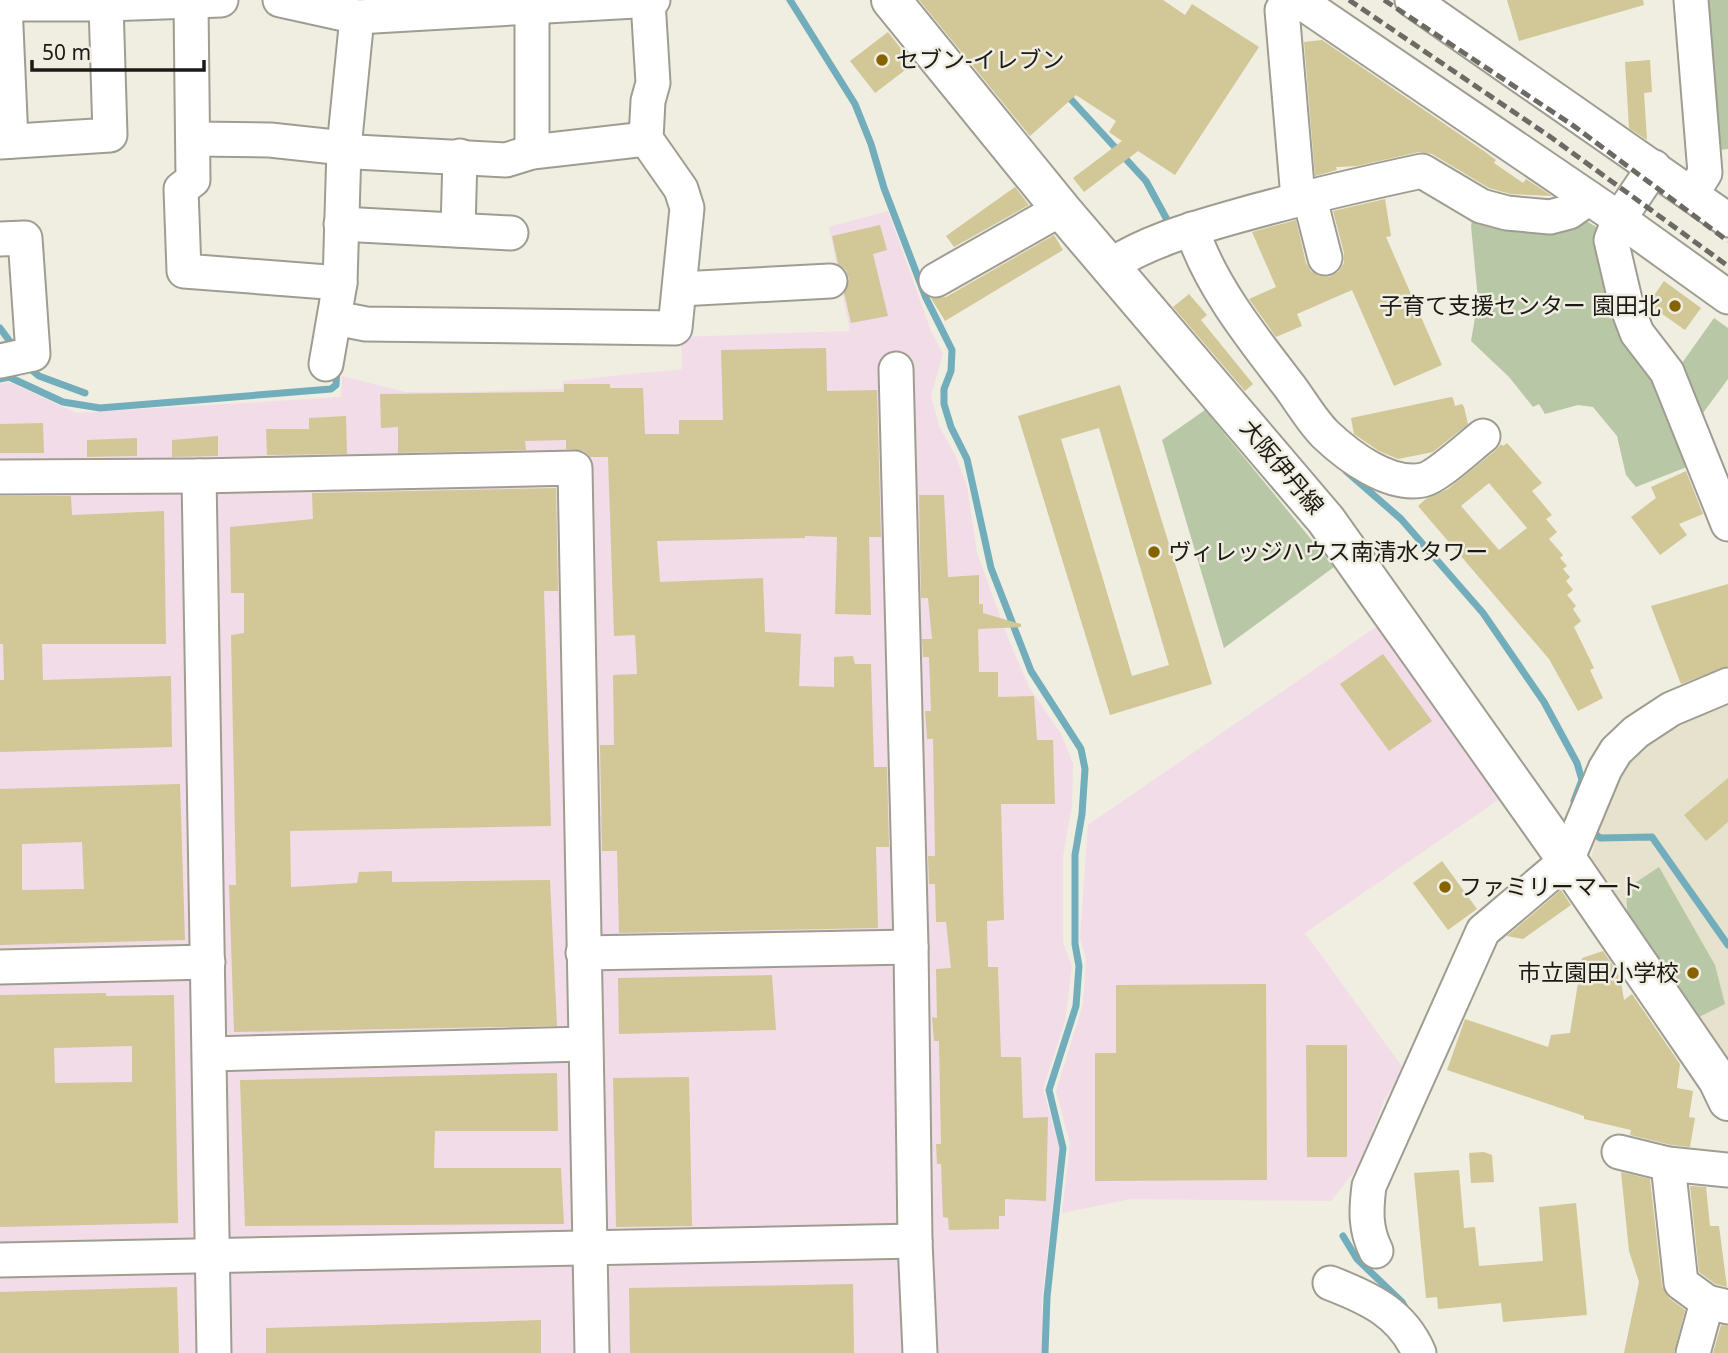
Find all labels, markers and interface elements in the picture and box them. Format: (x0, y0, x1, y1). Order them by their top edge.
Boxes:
scale bar (32, 28, 203, 72)
text: 50 m (42, 38, 91, 66)
place label: セブン-イレブン (896, 43, 1064, 75)
marker: セブン-イレブン (874, 52, 890, 68)
place label: 子育て支援センター 園田北 (1379, 289, 1661, 321)
marker: 子育て支援センター 園田北 (1667, 298, 1683, 314)
street label: 大阪伊丹線 (1234, 412, 1332, 521)
place label: ヴィレッジハウス南清水タワー (1168, 535, 1489, 567)
marker: ヴィレッジハウス南清水タワー (1146, 544, 1162, 560)
place label: ファミリーマート (1459, 870, 1643, 902)
marker: ファミリーマート (1437, 879, 1453, 895)
place label: 市立園田小学校 (1518, 956, 1679, 988)
marker: 市立園田小学校 (1685, 965, 1701, 981)

